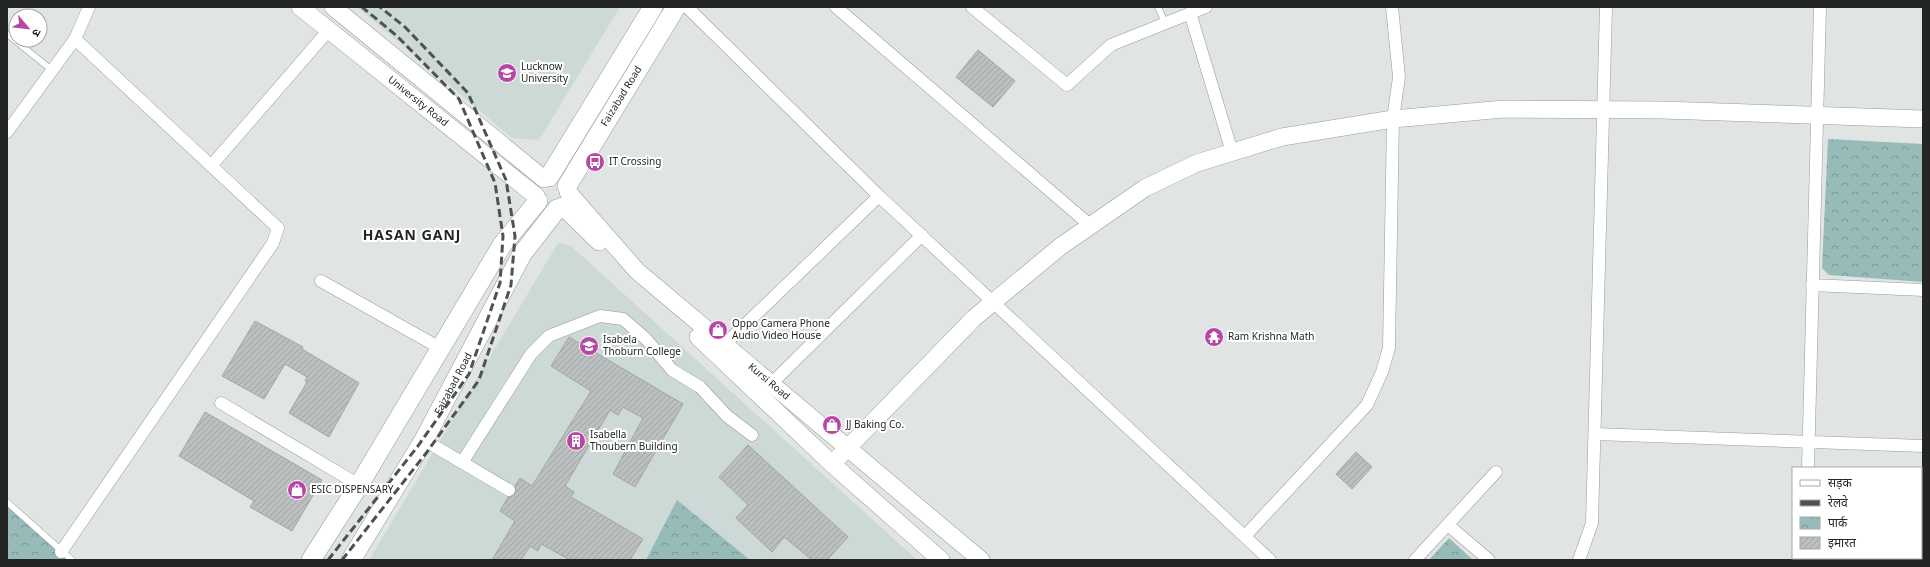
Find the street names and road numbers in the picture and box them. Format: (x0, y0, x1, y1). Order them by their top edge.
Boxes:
street label: Faizabad Road (598, 64, 645, 129)
street label: University Road (385, 73, 451, 130)
street label: Faizabad Road (432, 351, 475, 417)
street label: Kursi Road (745, 360, 792, 403)

